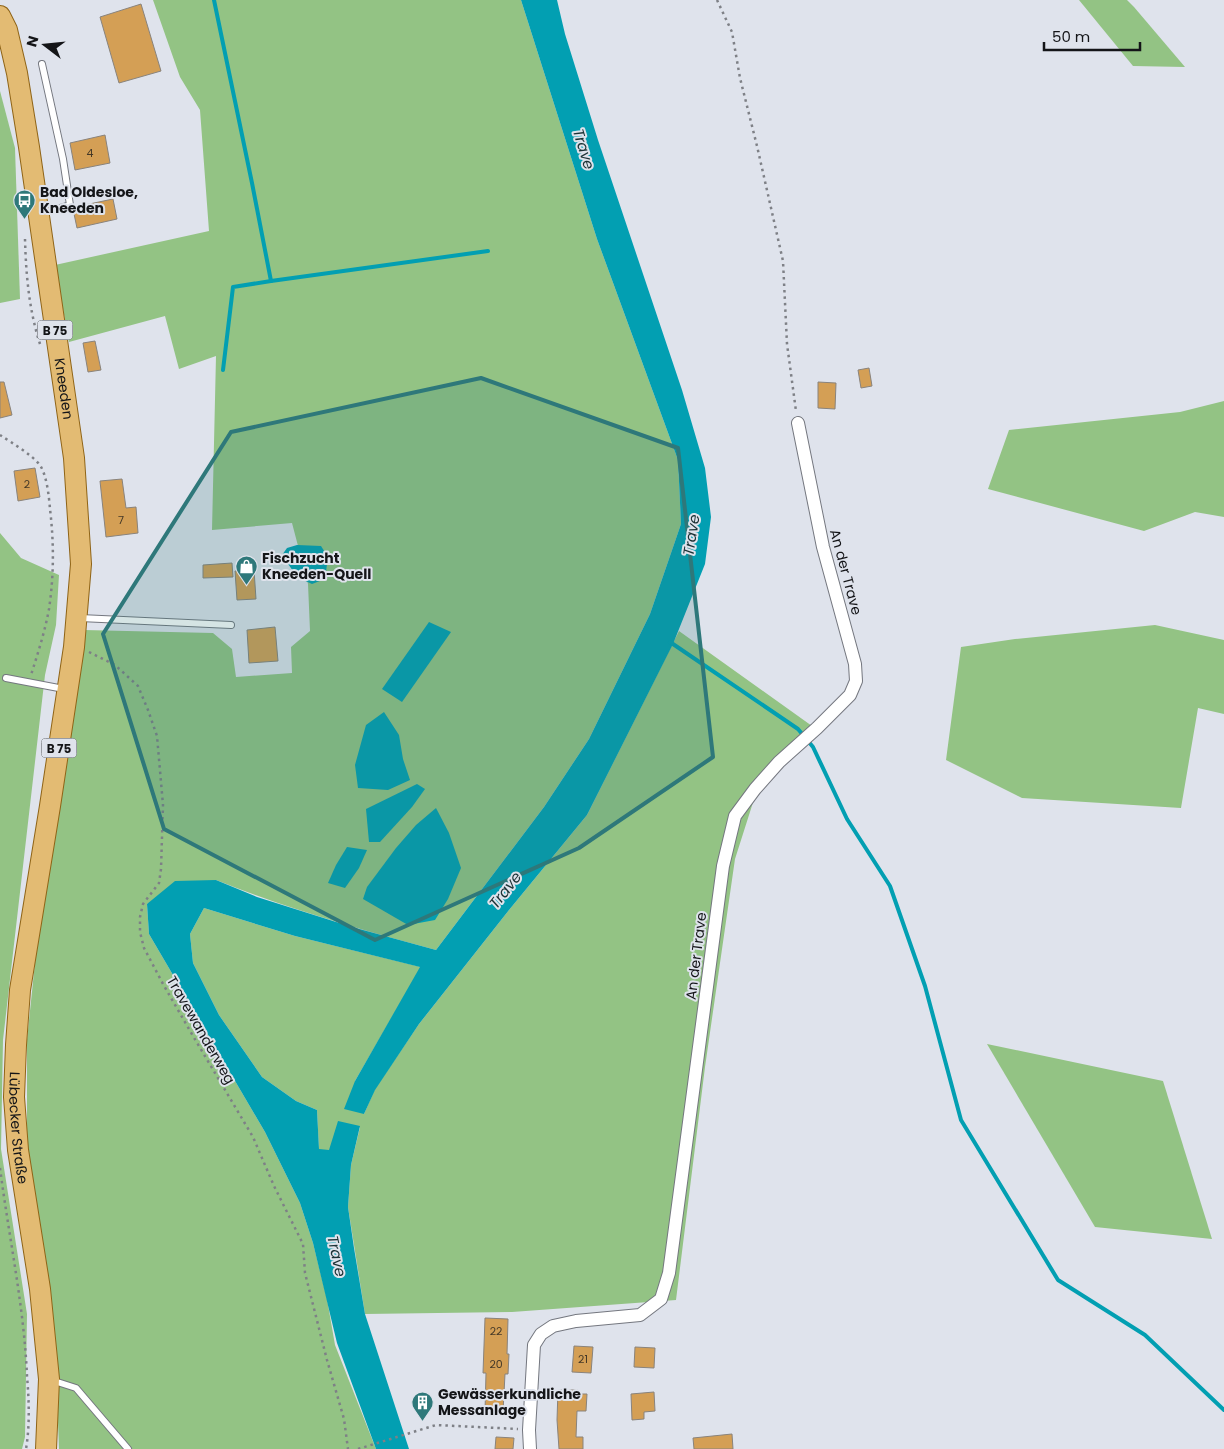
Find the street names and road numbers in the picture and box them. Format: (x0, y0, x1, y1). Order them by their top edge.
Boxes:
road number: B 75 (38, 320, 72, 340)
street label: Kneeden (50, 357, 78, 421)
street label: An der Trave (825, 527, 867, 617)
road number: B 75 (42, 738, 76, 758)
street label: An der Trave (681, 911, 711, 1001)
street label: Travewanderweg (162, 972, 240, 1088)
street label: Lübecker Straße (4, 1071, 33, 1186)

